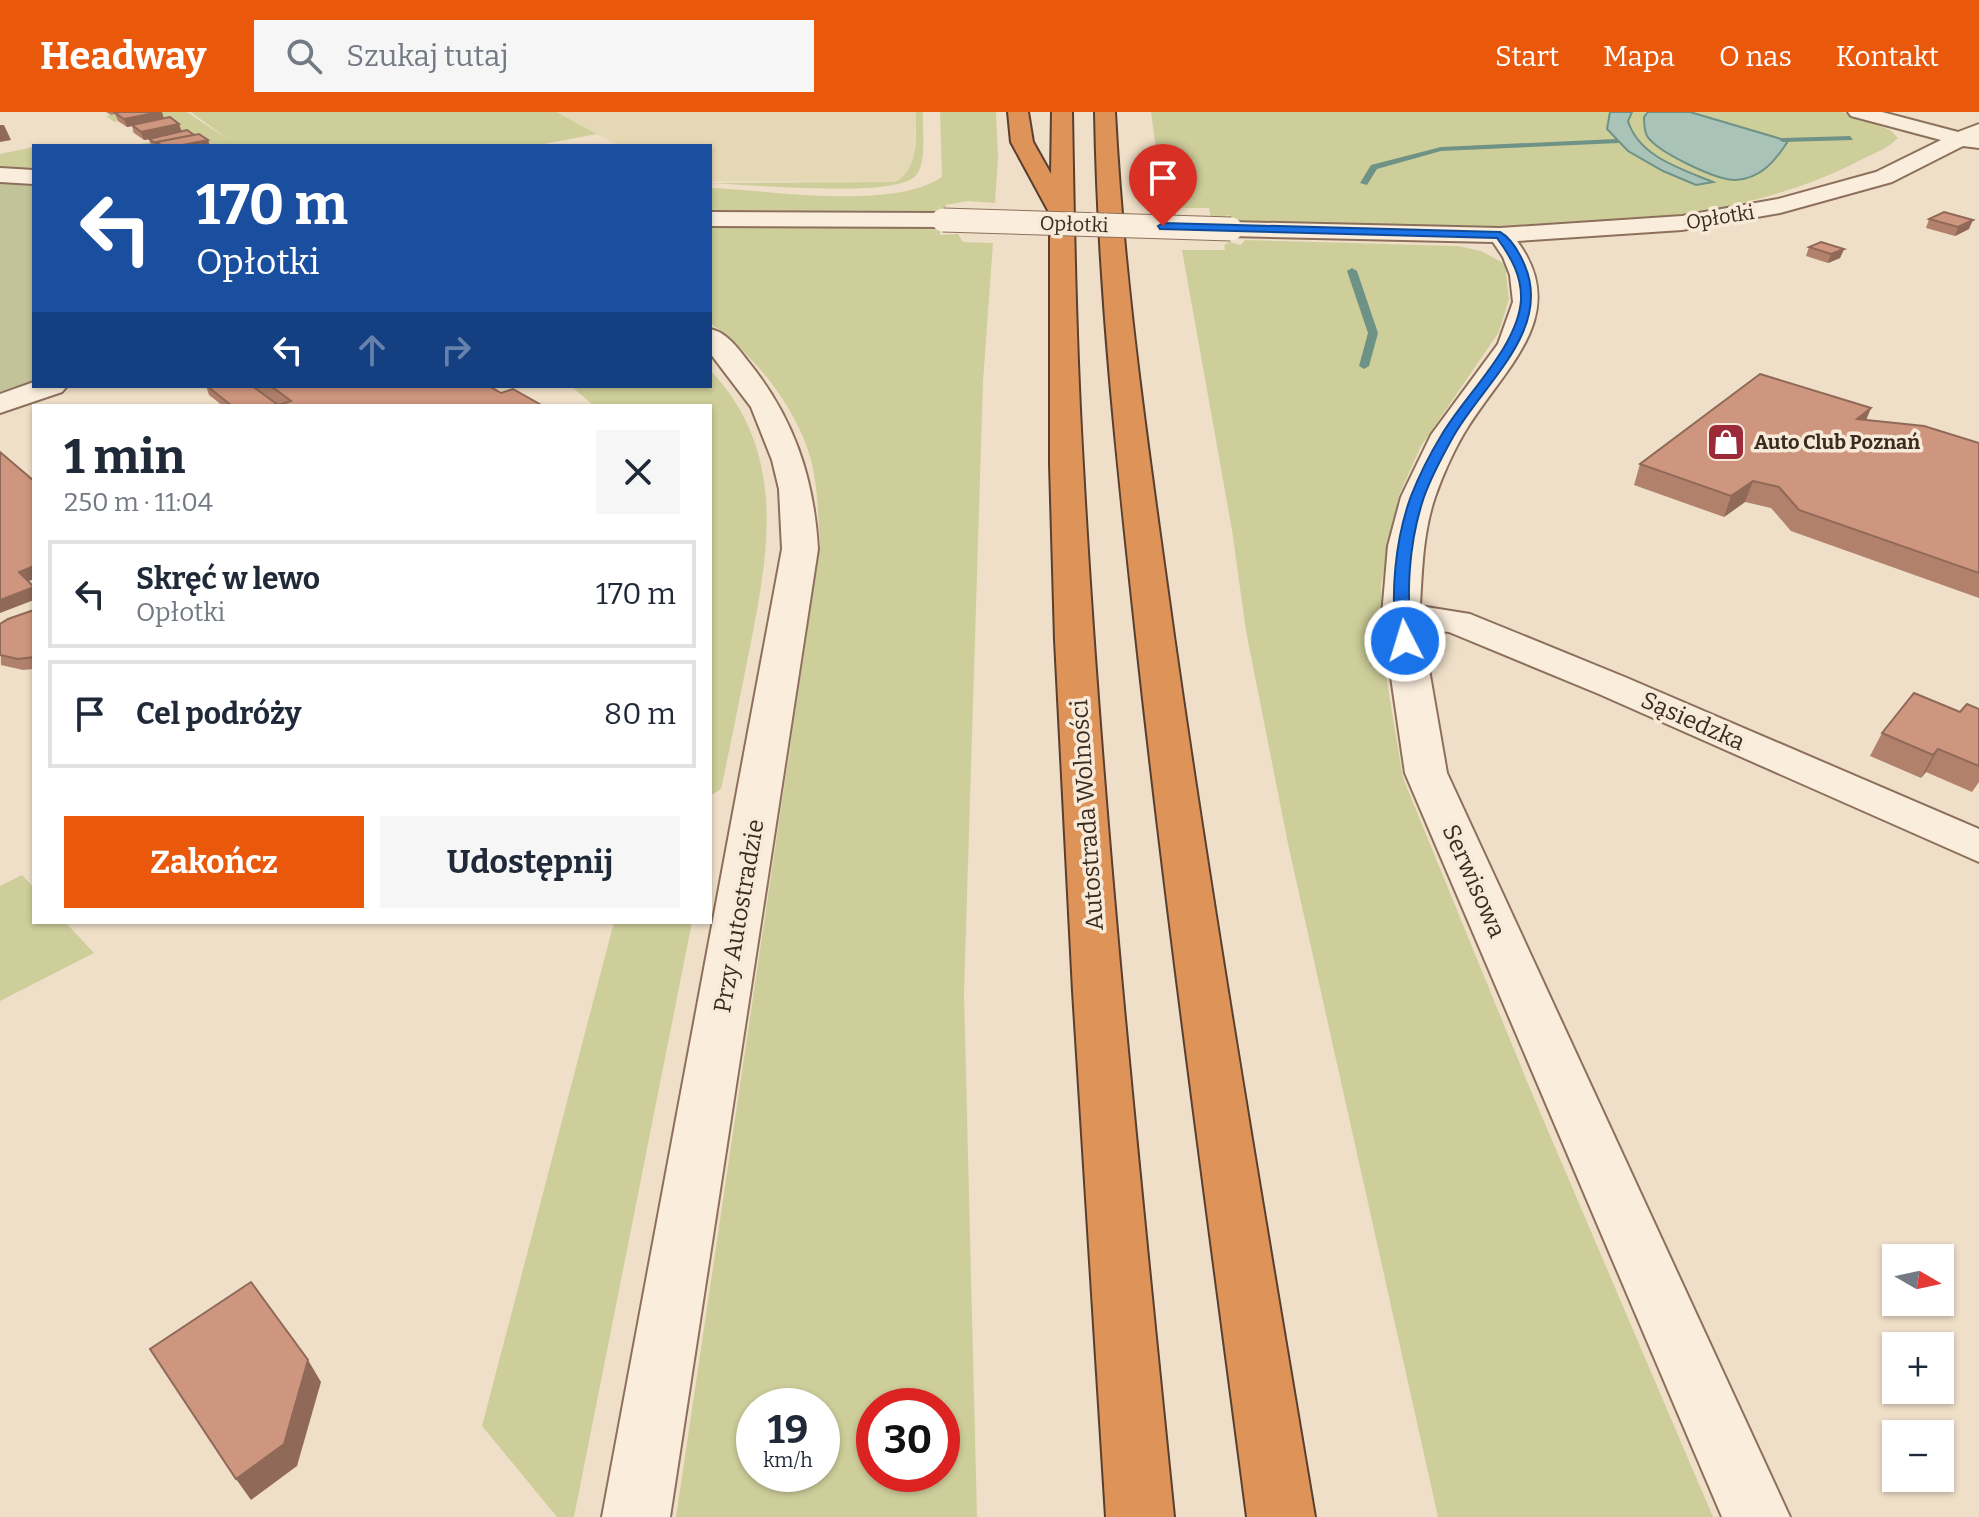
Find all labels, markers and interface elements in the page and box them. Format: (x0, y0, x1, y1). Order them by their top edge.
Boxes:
search box (254, 20, 814, 92)
text: Headway (40, 33, 206, 79)
icon: search (282, 34, 326, 78)
text: Szukaj tutaj (346, 38, 509, 74)
text: Start (1495, 40, 1559, 73)
text: Mapa (1603, 40, 1675, 73)
text: O nas (1719, 40, 1792, 73)
text: Kontakt (1836, 40, 1939, 73)
pin (1129, 144, 1197, 226)
icon: arrive (1141, 156, 1185, 200)
text: 170 m (196, 172, 348, 239)
icon: left (64, 176, 168, 280)
street label: Opłotki (1684, 200, 1756, 234)
street label: Opłotki (1039, 211, 1109, 237)
text: Opłotki (196, 240, 320, 284)
icon: left (266, 328, 310, 372)
icon: ahead (350, 328, 394, 372)
icon: right (434, 328, 478, 372)
shop icon: Auto Club Poznań (1705, 421, 1747, 463)
text: 1 min (64, 428, 185, 486)
button: close (596, 430, 680, 514)
place label: Auto Club Poznań (1754, 430, 1920, 454)
text: 250 m · 11:04 (64, 487, 213, 518)
text: Skręć w lewo (136, 561, 320, 597)
icon: left (68, 572, 112, 616)
text: 170 m (596, 576, 676, 612)
text: Opłotki (136, 597, 225, 628)
position arrow (1363, 599, 1447, 683)
street label: Sąsiedzka (1637, 686, 1749, 756)
icon: arrive (68, 692, 112, 736)
text: Cel podróży (136, 696, 301, 732)
text: 80 m (604, 696, 676, 732)
street label: Autostrada Wolności (1065, 698, 1109, 932)
button: Zakończ (64, 816, 364, 908)
button: Udostępnij (380, 816, 680, 908)
street label: Przy Autostradzie (708, 817, 770, 1015)
street label: Serwisowa (1437, 820, 1511, 942)
north arrow (1882, 1244, 1954, 1316)
map controls (1882, 1244, 1954, 1492)
button: + (1882, 1332, 1954, 1404)
speed limit sign: 30 (856, 1388, 960, 1492)
text: 19 (768, 1406, 808, 1454)
button: − (1882, 1420, 1954, 1492)
text: km/h (763, 1448, 813, 1472)

